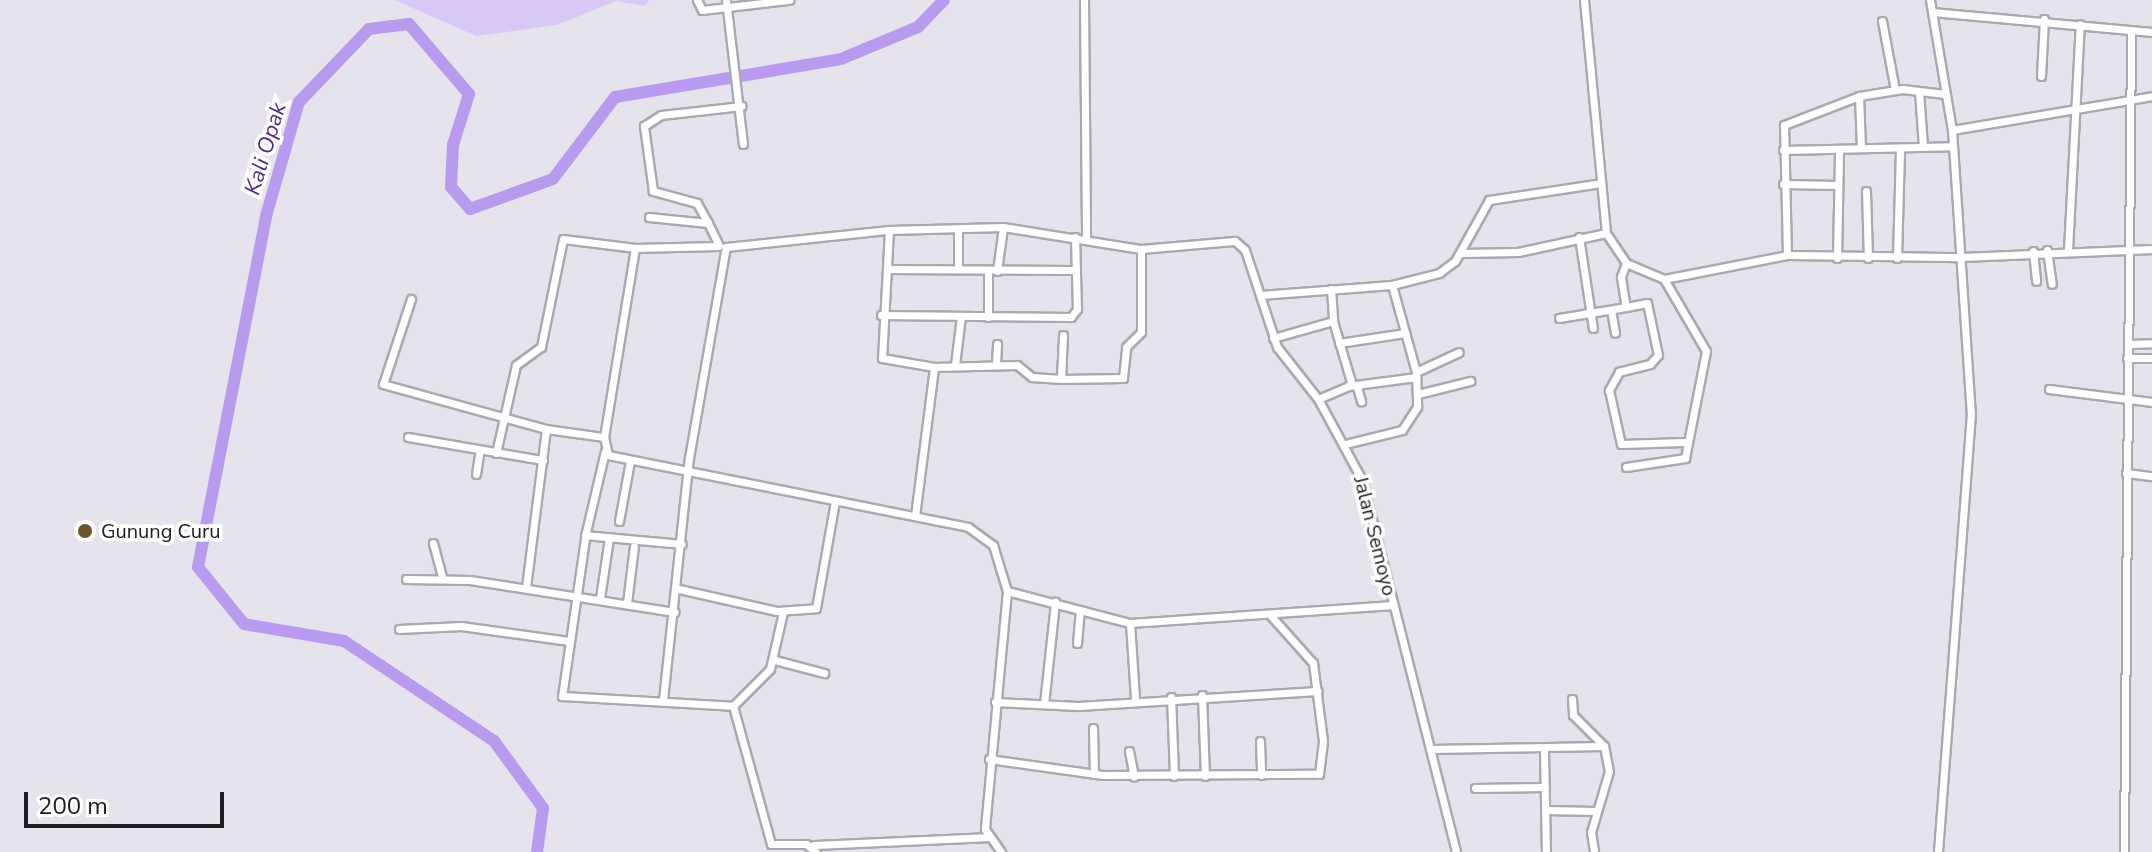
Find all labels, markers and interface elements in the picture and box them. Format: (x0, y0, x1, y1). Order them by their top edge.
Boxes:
water label: Kali Opak (239, 100, 293, 198)
street label: Jalan Semoyo (1349, 474, 1401, 598)
place label: Gunung Curu (101, 519, 220, 543)
marker: Gunung Curu (76, 522, 94, 540)
scale bar (28, 776, 228, 826)
text: 200 m (38, 790, 108, 822)

